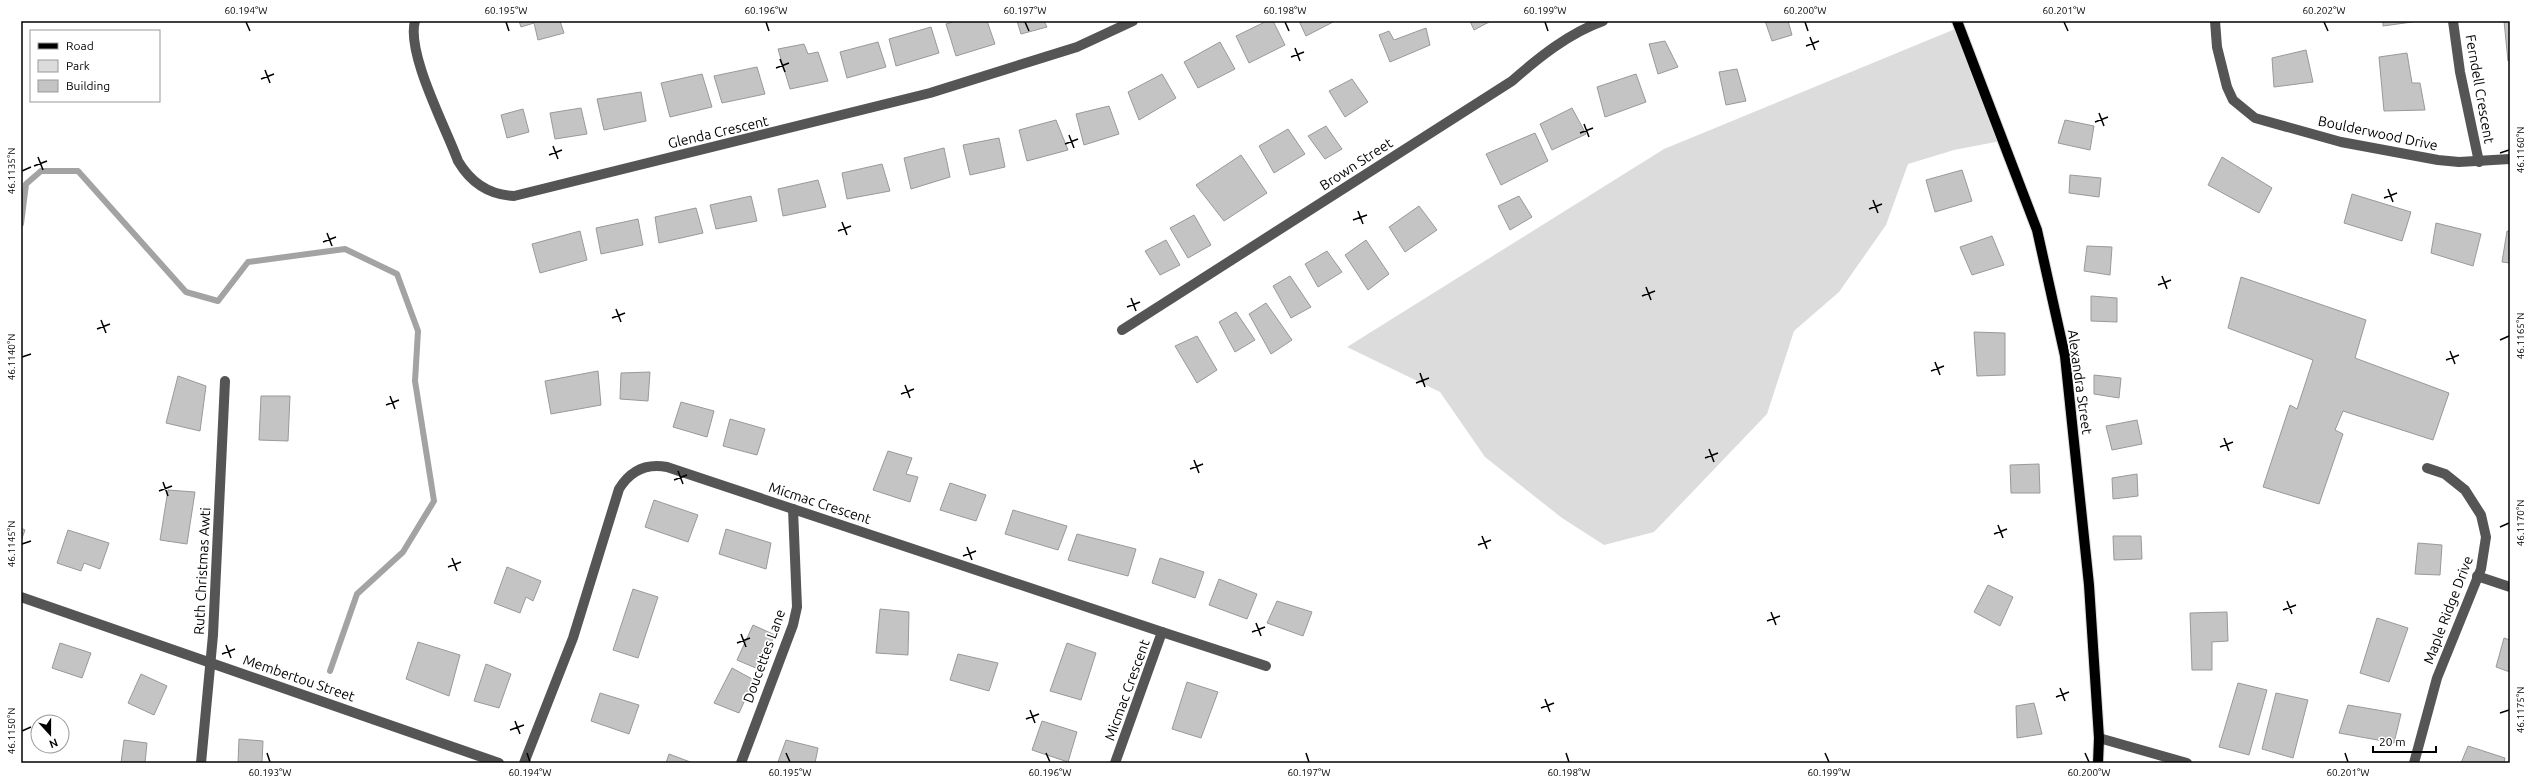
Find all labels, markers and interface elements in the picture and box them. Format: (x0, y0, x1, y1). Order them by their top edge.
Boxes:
text: 60.194°W (224, 5, 268, 16)
text: 60.195°W (484, 5, 528, 16)
text: 60.196°W (744, 5, 788, 16)
text: 60.197°W (1003, 5, 1047, 16)
text: 60.198°W (1263, 5, 1307, 16)
text: 60.199°W (1523, 5, 1567, 16)
text: 60.200°W (1783, 5, 1827, 16)
text: 60.201°W (2042, 5, 2086, 16)
text: 60.202°W (2302, 5, 2346, 16)
legend (30, 30, 160, 102)
street label: Ferndell Crescent (2463, 33, 2498, 145)
text: Road (66, 39, 94, 52)
text: Park (66, 59, 90, 72)
text: Building (66, 79, 110, 92)
street label: Boulderwood Drive (2317, 112, 2439, 154)
street label: Glenda Crescent (666, 113, 770, 151)
text: 46.1160°N (2515, 127, 2526, 173)
street label: Brown Street (1317, 134, 1396, 193)
text: 46.1135°N (6, 148, 17, 194)
text: 46.1165°N (2515, 313, 2526, 359)
street label: Alexandra Street (2065, 329, 2095, 436)
text: 46.1140°N (6, 334, 17, 380)
street label: Micmac Crescent (767, 479, 874, 527)
text: 46.1170°N (2515, 500, 2526, 546)
street label: Ruth Christmas Awti (191, 507, 213, 635)
text: 46.1145°N (6, 521, 17, 567)
street label: Maple Ridge Drive (2420, 554, 2476, 666)
street label: Doucettes Lane (740, 607, 788, 705)
street label: Micmac Crescent (1101, 637, 1153, 743)
street label: Membertou Street (241, 651, 357, 705)
text: 46.1175°N (2515, 687, 2526, 733)
text: 46.1150°N (6, 708, 17, 754)
north arrow (30, 714, 70, 754)
scale bar (2373, 728, 2436, 754)
text: 20 m (2379, 735, 2406, 748)
text: N (48, 736, 60, 750)
text: 60.193°W (248, 767, 292, 778)
text: 60.194°W (508, 767, 552, 778)
text: 60.195°W (768, 767, 812, 778)
text: 60.196°W (1028, 767, 1072, 778)
text: 60.197°W (1287, 767, 1331, 778)
text: 60.198°W (1547, 767, 1591, 778)
text: 60.199°W (1807, 767, 1851, 778)
text: 60.200°W (2067, 767, 2111, 778)
text: 60.201°W (2326, 767, 2370, 778)

